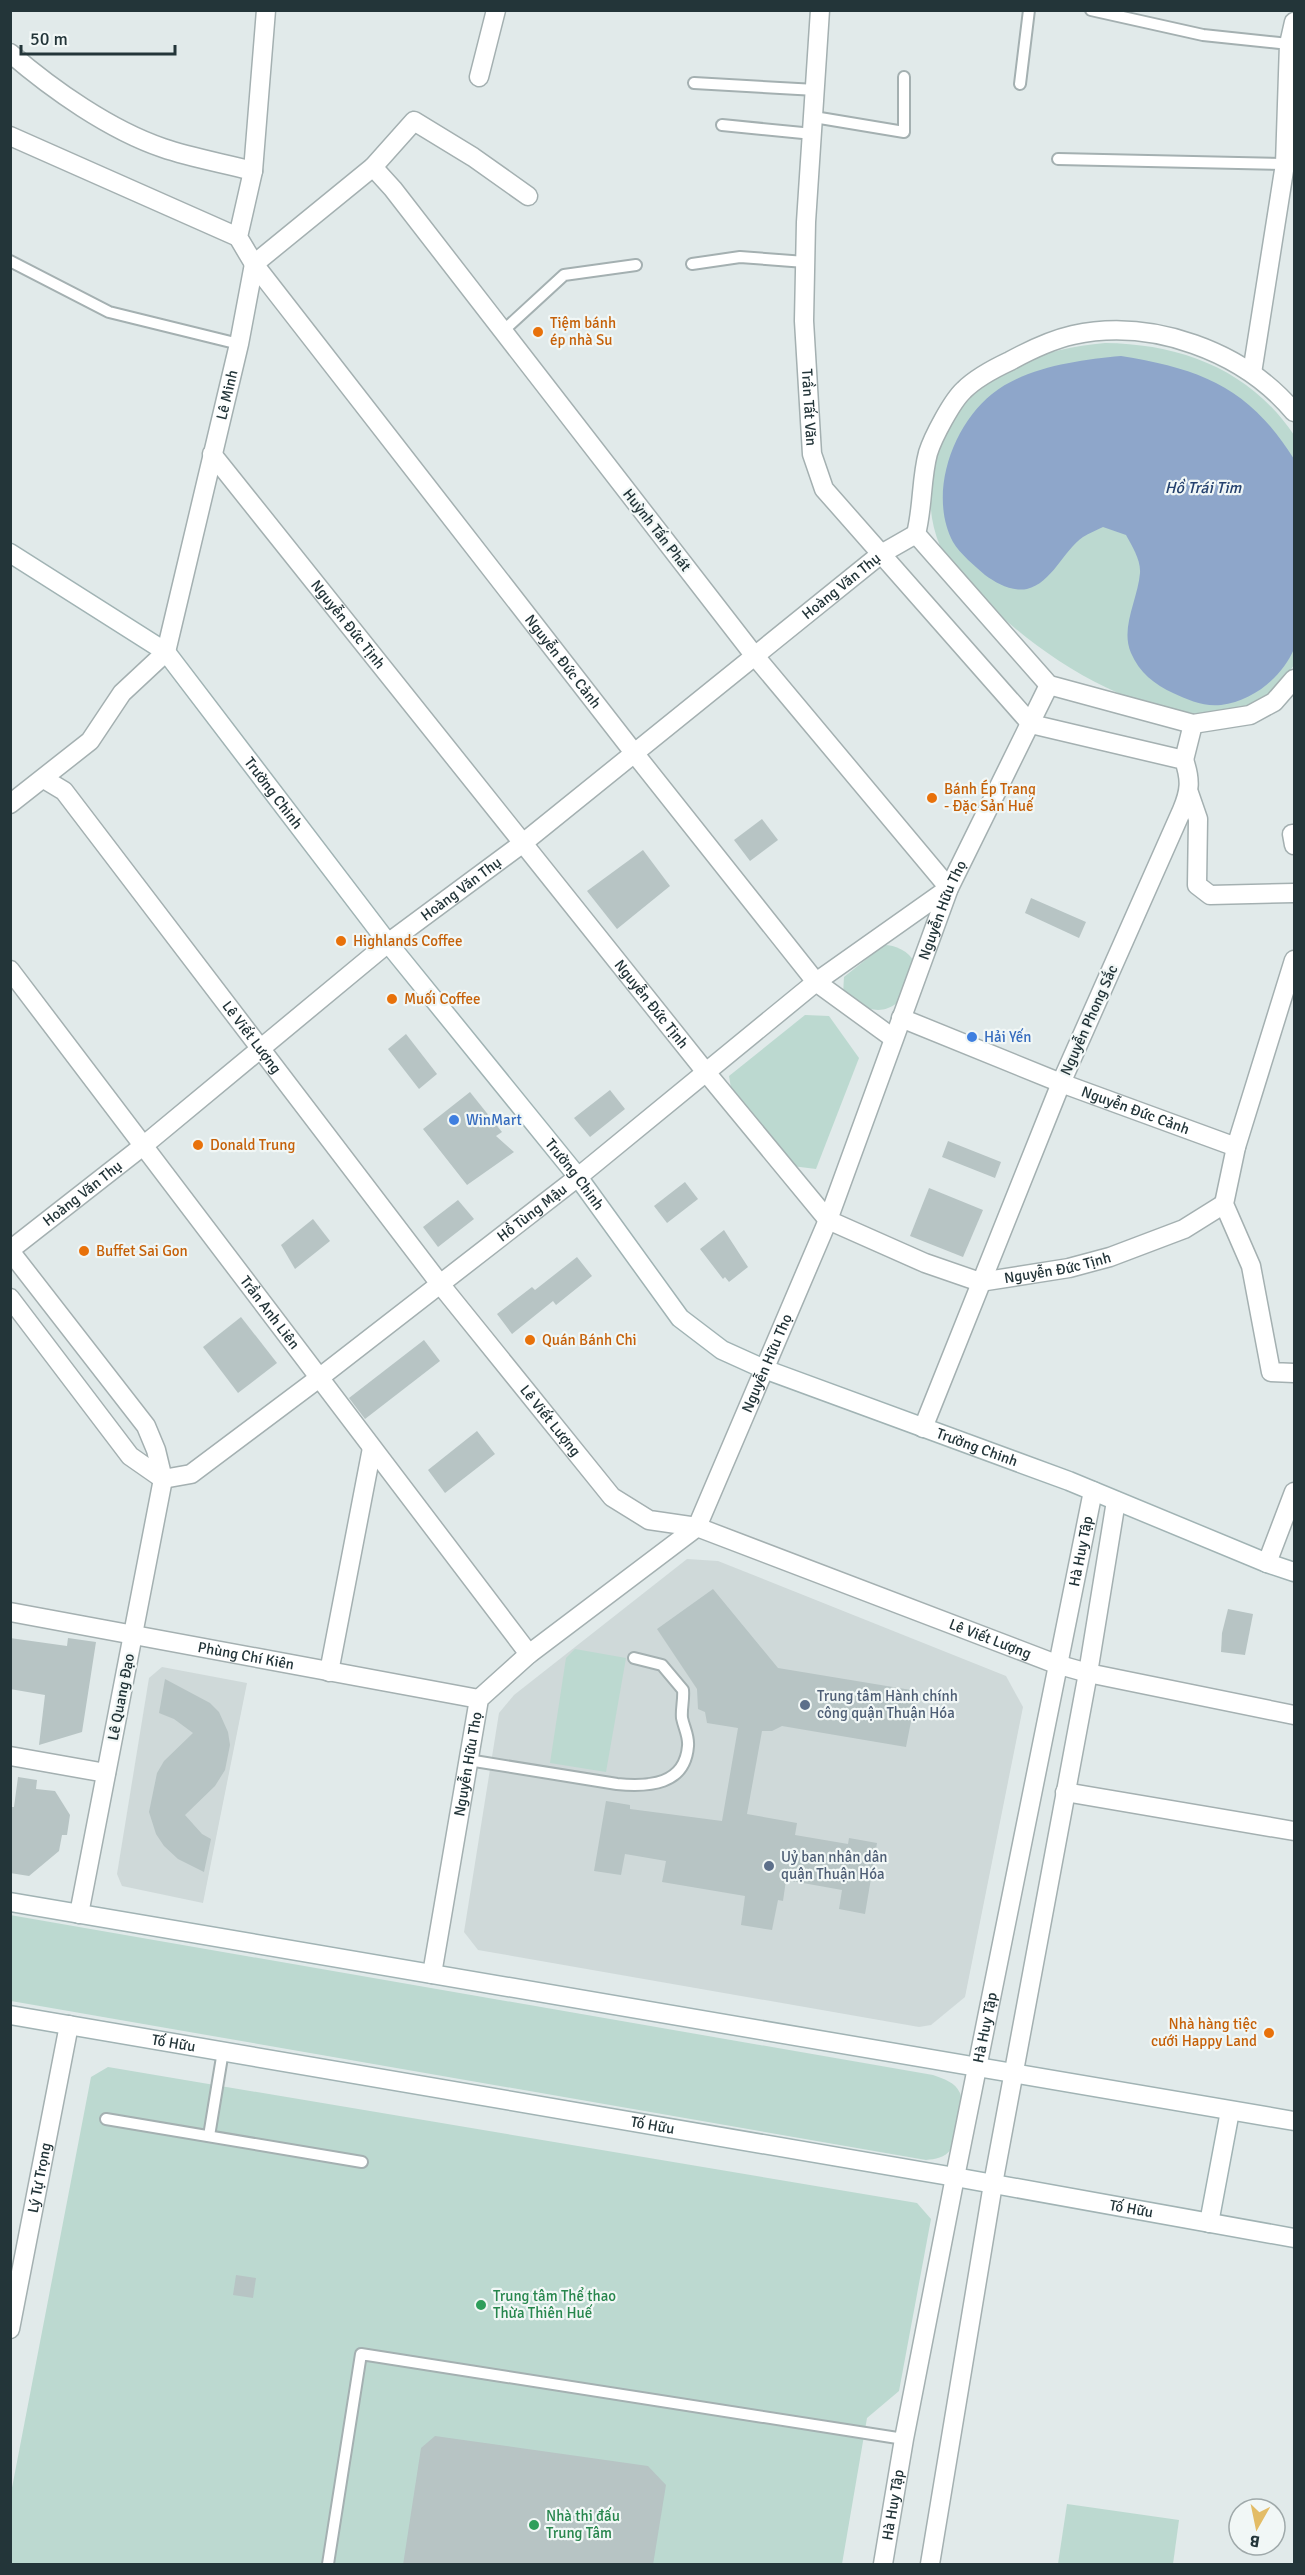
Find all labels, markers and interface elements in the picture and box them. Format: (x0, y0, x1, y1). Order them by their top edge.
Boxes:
scale bar (21, 18, 176, 56)
text: 50 m (30, 28, 68, 50)
place label: Tiệm bánh ép nhà Su (550, 314, 616, 349)
marker: Tiệm bánh ép nhà Su (531, 325, 545, 339)
street label: Lê Minh (212, 368, 242, 422)
street label: Trần Tất Văn (798, 368, 820, 446)
water label: Hồ Trái Tim (1165, 478, 1242, 498)
street label: Huỳnh Tấn Phát (619, 485, 695, 575)
street label: Hoàng Văn Thụ (798, 549, 884, 623)
street label: Nguyễn Đức Tịnh (307, 576, 389, 672)
street label: Nguyễn Đức Cảnh (521, 611, 605, 712)
street label: Trường Chinh (240, 754, 307, 832)
place label: Bánh Ép Trang - Đặc Sản Huế (944, 779, 1036, 815)
marker: Bánh Ép Trang - Đặc Sản Huế (925, 791, 939, 805)
street label: Hoàng Văn Thụ (417, 853, 505, 925)
street label: Nguyễn Hữu Thọ (915, 857, 970, 962)
place label: Highlands Coffee (353, 932, 462, 950)
marker: Highlands Coffee (334, 934, 348, 948)
street label: Nguyễn Đức Tịnh (611, 956, 692, 1052)
street label: Nguyễn Phong Sắc (1056, 962, 1121, 1078)
place label: Muối Coffee (404, 990, 481, 1008)
marker: Muối Coffee (385, 992, 399, 1006)
street label: Lê Viết Lượng (218, 997, 285, 1077)
place label: Hải Yến (984, 1028, 1031, 1046)
marker: Hải Yến (965, 1030, 979, 1044)
street label: Nguyễn Đức Cảnh (1079, 1082, 1192, 1138)
place label: WinMart (466, 1111, 522, 1129)
marker: WinMart (447, 1113, 461, 1127)
street label: Trường Chinh (541, 1135, 608, 1213)
place label: Donald Trung (210, 1136, 295, 1154)
marker: Donald Trung (191, 1138, 205, 1152)
street label: Hoàng Văn Thụ (39, 1157, 126, 1230)
street label: Hồ Tùng Mậu (493, 1180, 570, 1245)
place label: Buffet Sai Gon (96, 1242, 188, 1260)
marker: Buffet Sai Gon (77, 1244, 91, 1258)
street label: Nguyễn Đức Tịnh (1003, 1248, 1113, 1287)
street label: Trần Anh Liên (236, 1272, 304, 1353)
street label: Nguyễn Hữu Thọ (738, 1311, 796, 1415)
place label: Quán Bánh Chi (542, 1331, 637, 1349)
marker: Quán Bánh Chi (523, 1333, 537, 1347)
street label: Lê Viết Lượng (516, 1381, 585, 1460)
street label: Trường Chinh (934, 1424, 1020, 1470)
street label: Hà Huy Tập (1065, 1514, 1097, 1588)
street label: Lê Viết Lượng (946, 1615, 1034, 1663)
street label: Phùng Chí Kiên (196, 1638, 296, 1674)
street label: Lê Quang Đạo (104, 1652, 138, 1742)
place label: Trung tâm Hành chính công quận Thuận Hóa (817, 1687, 958, 1722)
marker: Trung tâm Hành chính công quận Thuận Hóa (798, 1698, 812, 1712)
street label: Nguyễn Hữu Thọ (450, 1710, 486, 1818)
place label: Uỷ ban nhân dân quận Thuận Hóa (781, 1848, 888, 1883)
marker: Uỷ ban nhân dân quận Thuận Hóa (762, 1859, 776, 1873)
street label: Hà Huy Tập (969, 1991, 1001, 2065)
place label: Nhà hàng tiệc cưới Happy Land (1151, 2015, 1257, 2050)
marker: Nhà hàng tiệc cưới Happy Land (1262, 2026, 1276, 2040)
street label: Tố Hữu (150, 2030, 197, 2056)
street label: Tố Hữu (629, 2113, 676, 2138)
street label: Lý Tự Trọng (24, 2141, 55, 2214)
street label: Tố Hữu (1108, 2196, 1155, 2221)
place label: Trung tâm Thể thao Thừa Thiên Huế (493, 2287, 616, 2322)
marker: Trung tâm Thể thao Thừa Thiên Huế (474, 2298, 488, 2312)
street label: Hà Huy Tập (878, 2468, 908, 2542)
north arrow (1227, 2497, 1287, 2557)
place label: Nhà thi đấu Trung Tâm (546, 2507, 620, 2542)
marker: Nhà thi đấu Trung Tâm (527, 2518, 541, 2532)
text: B (1248, 2530, 1261, 2551)

